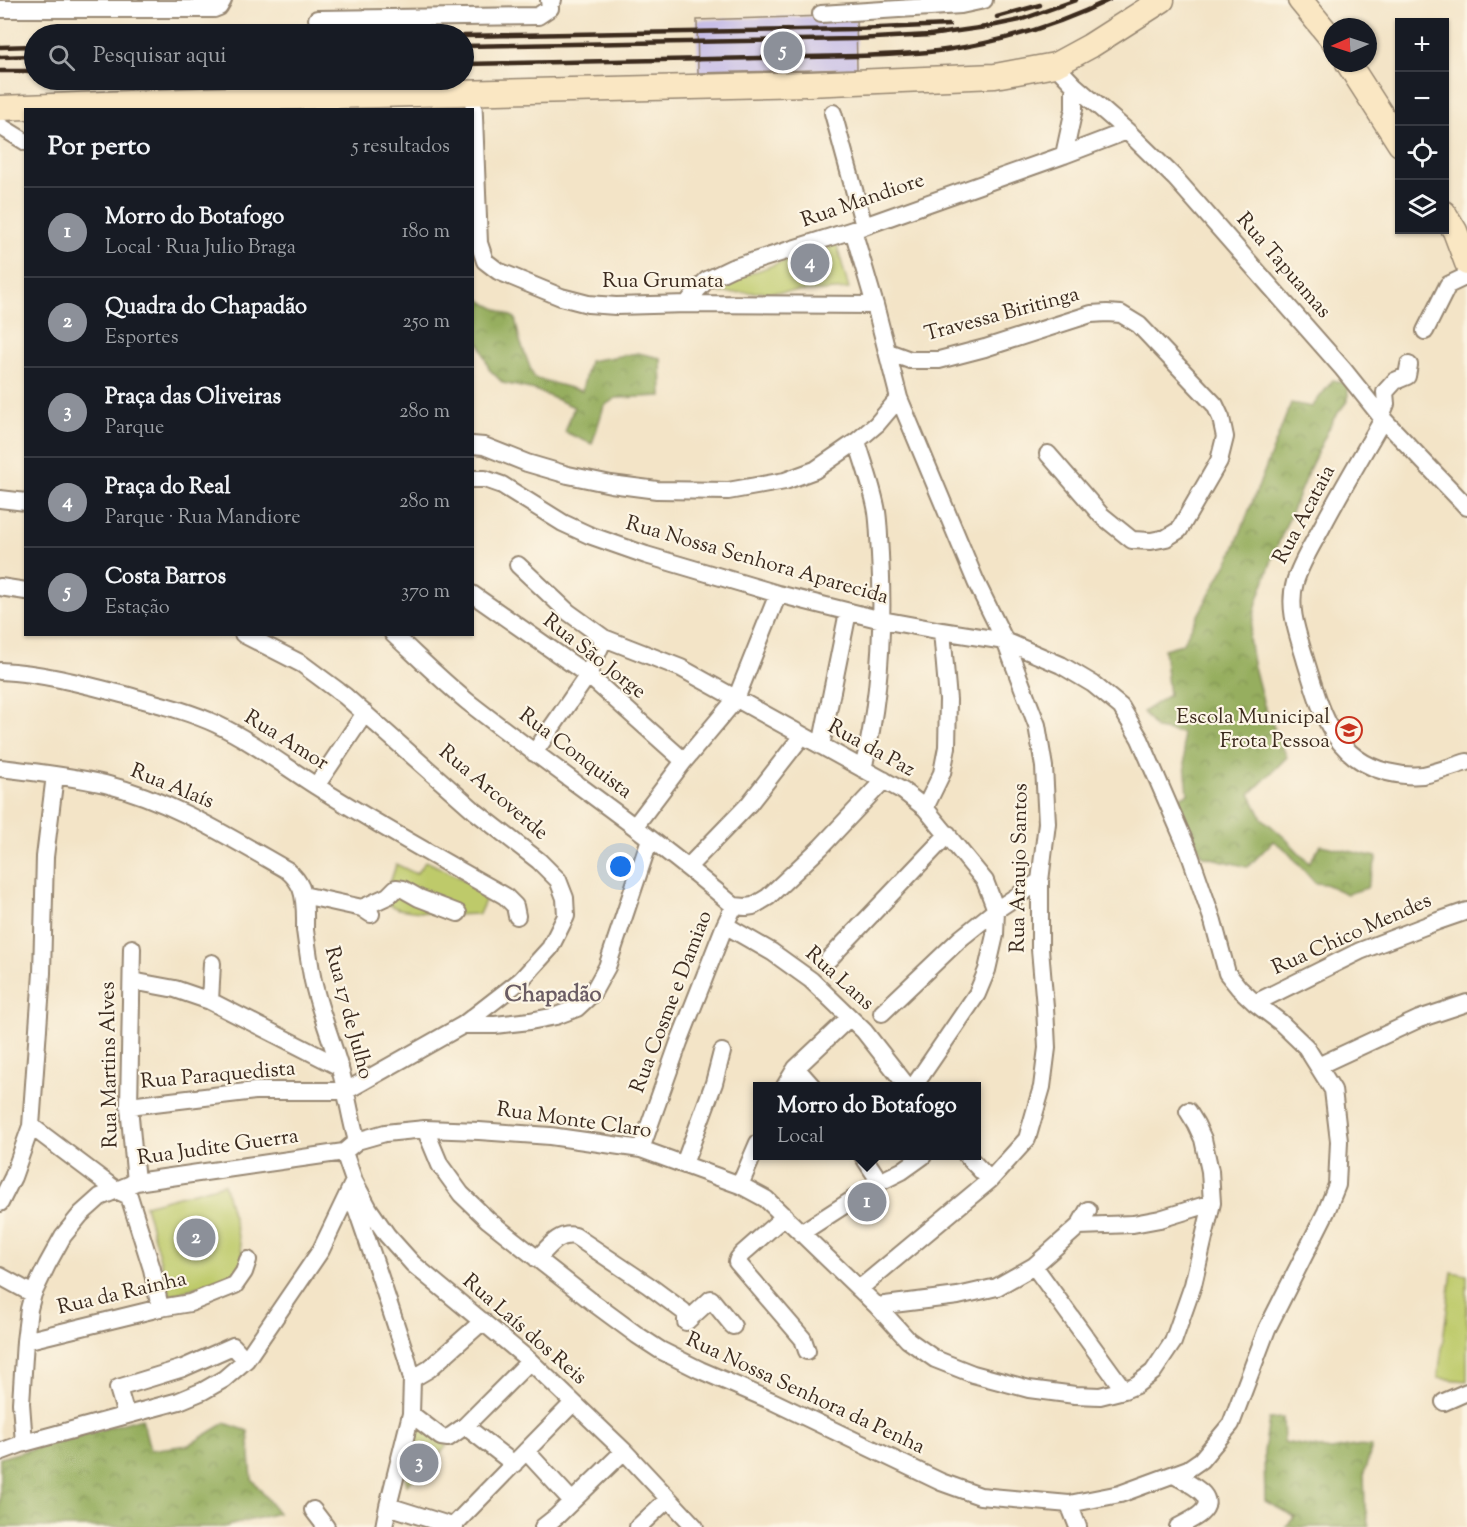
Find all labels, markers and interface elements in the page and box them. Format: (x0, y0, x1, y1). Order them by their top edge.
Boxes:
north arrow (1323, 18, 1377, 72)
map controls (1395, 18, 1449, 234)
button: + (1395, 18, 1449, 72)
search box (24, 24, 474, 90)
pin: 5 (764, 28, 802, 74)
icon: search (45, 41, 78, 74)
text: Pesquisar aqui (93, 41, 227, 73)
button: − (1395, 72, 1449, 126)
button: locate (1395, 126, 1449, 180)
text: Por perto (48, 129, 150, 166)
text: 5 resultados (352, 133, 450, 162)
street label: Rua Mandiore (797, 166, 929, 236)
button: layers (1395, 180, 1449, 234)
text: Morro do Botafogo (105, 202, 284, 234)
street label: Rua Tapuamas (1228, 206, 1338, 326)
text: 1 (64, 218, 71, 247)
text: 180 m (402, 218, 450, 247)
text: Local · Rua Julio Braga (105, 234, 296, 263)
pin: 4 (790, 240, 830, 286)
street label: Rua Grumata (602, 267, 724, 297)
street label: Travessa Biritinga (921, 280, 1083, 350)
text: Quadra do Chapadão (105, 292, 307, 324)
text: 2 (63, 308, 72, 337)
text: 250 m (402, 308, 450, 337)
text: Esportes (105, 324, 179, 353)
text: Praça das Oliveiras (105, 382, 281, 414)
text: 3 (63, 398, 72, 427)
text: 280 m (399, 398, 450, 427)
text: Parque (105, 414, 164, 443)
street label: Rua Acataia (1266, 460, 1344, 570)
text: Praça do Real (105, 472, 231, 504)
text: 4 (62, 488, 73, 517)
text: 280 m (399, 488, 450, 517)
text: Parque · Rua Mandiore (105, 504, 300, 533)
street label: Rua Nossa Senhora Aparecida (622, 509, 892, 613)
text: Costa Barros (105, 562, 226, 594)
text: 5 (64, 578, 71, 607)
text: 370 m (401, 578, 450, 607)
text: Estação (105, 594, 170, 623)
street label: Rua São Jorge (536, 607, 652, 707)
street label: Rua Conquista (512, 701, 638, 807)
street label: Rua Amor (238, 703, 334, 779)
place label: Escola Municipal Frota Pessoa (1176, 703, 1330, 757)
street label: Rua da Paz (822, 713, 920, 785)
school or university icon: Escola Municipal Frota Pessoa (1334, 715, 1364, 745)
street label: Rua Arcoverde (432, 738, 554, 848)
street label: Rua Alaís (126, 757, 218, 817)
street label: Rua Araujo Santos (1004, 783, 1036, 953)
your location (606, 852, 635, 881)
street label: Rua Chico Mendes (1267, 886, 1437, 984)
street label: Rua Cosme e Damiao (623, 907, 721, 1097)
street label: Rua Lans (798, 940, 880, 1018)
street label: Rua 17 de Julho (316, 943, 380, 1083)
district label: Chapadão (505, 980, 601, 1012)
street label: Rua Martins Alves (94, 981, 126, 1149)
street label: Rua Paraquedista (139, 1054, 297, 1098)
popup (753, 1082, 981, 1160)
text: Morro do Botafogo (777, 1091, 957, 1123)
street label: Rua Monte Claro (494, 1095, 654, 1147)
street label: Rua Judite Guerra (135, 1122, 301, 1174)
text: Local (777, 1123, 824, 1152)
pin: 1 (848, 1180, 886, 1224)
pin: 2 (176, 1216, 216, 1260)
street label: Rua da Rainha (54, 1264, 190, 1323)
street label: Rua Laís dos Reis (455, 1267, 593, 1393)
street label: Rua Nossa Senhora da Penha (680, 1325, 930, 1463)
pin: 3 (400, 1440, 438, 1486)

